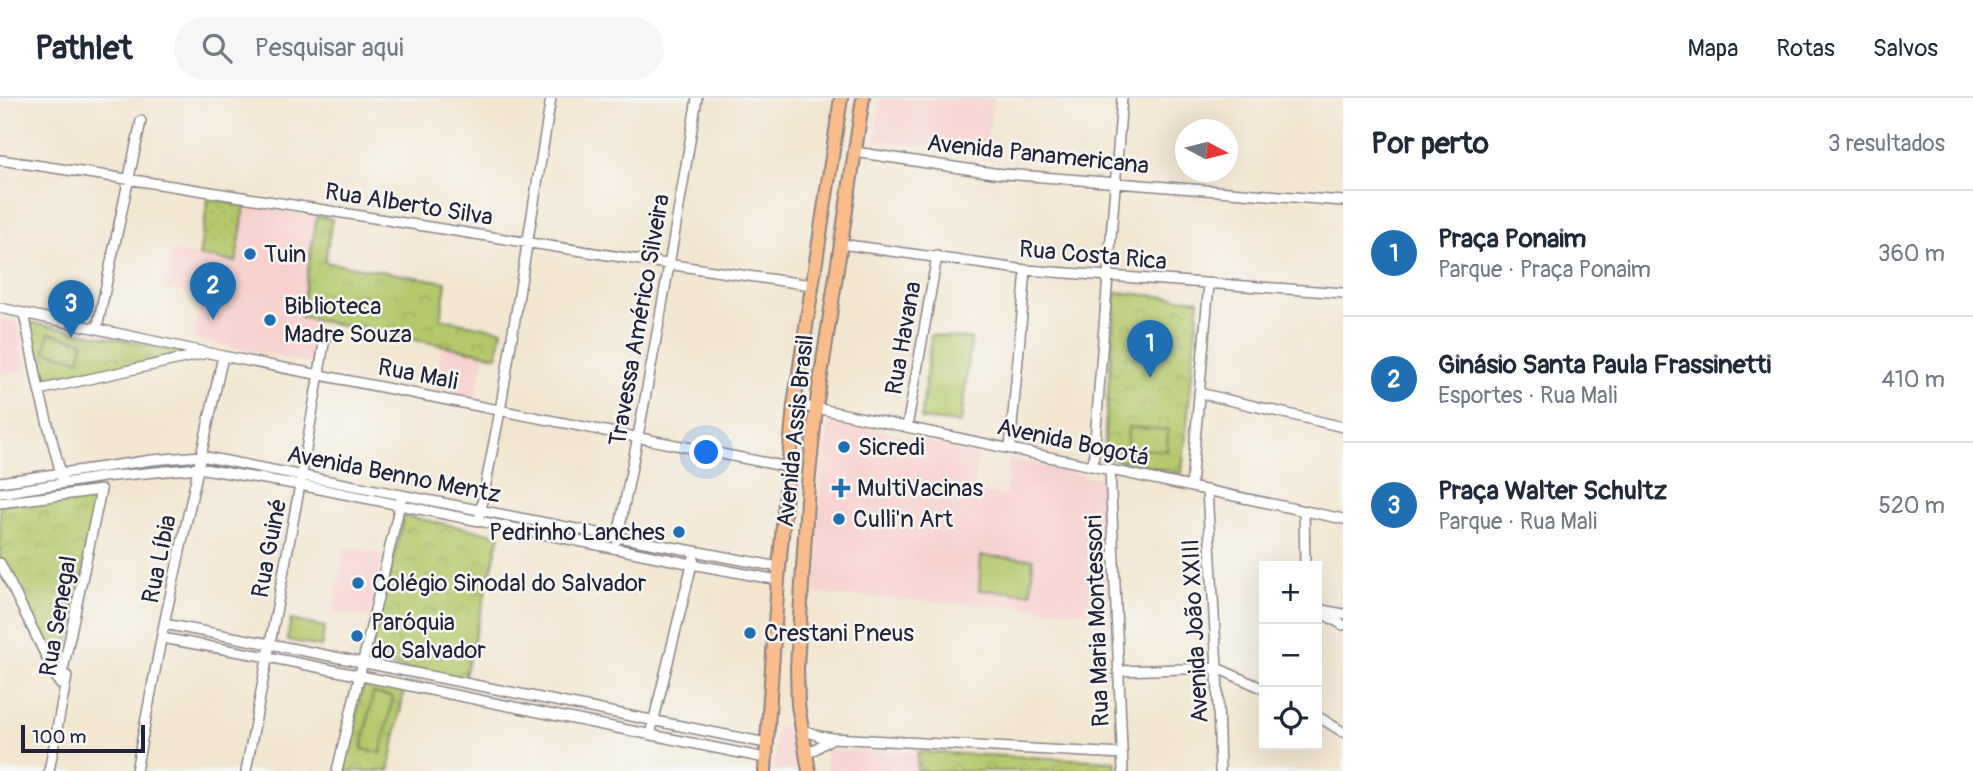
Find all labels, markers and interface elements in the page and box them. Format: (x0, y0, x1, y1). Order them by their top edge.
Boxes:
search box (174, 17, 664, 80)
text: Pathlet (35, 28, 132, 69)
icon: search (198, 29, 236, 67)
text: Pesquisar aqui (254, 32, 404, 64)
text: Mapa (1687, 34, 1738, 63)
text: Rotas (1776, 34, 1835, 63)
text: Salvos (1873, 34, 1938, 63)
north arrow (1175, 119, 1238, 182)
text: Por perto (1371, 125, 1489, 162)
street label: Avenida Panamericana (925, 128, 1150, 181)
text: 3 resultados (1828, 129, 1945, 158)
street label: Rua Alberto Silva (323, 177, 495, 232)
street label: Travessa Américo Silveira (603, 192, 676, 449)
text: Praça Ponaim (1438, 223, 1586, 255)
street label: Rua Costa Rica (1018, 235, 1168, 276)
text: 1 (1390, 239, 1399, 268)
text: 360 m (1878, 239, 1945, 268)
place label: Tuin (264, 240, 306, 269)
marker: Tuin (242, 246, 258, 262)
text: Parque · Praça Ponaim (1438, 255, 1651, 284)
pin: 2 (190, 262, 236, 320)
street label: Rua Havana (879, 279, 928, 397)
pin: 3 (48, 280, 94, 338)
place label: Biblioteca Madre Souza (284, 292, 412, 349)
marker: Biblioteca Madre Souza (262, 312, 278, 328)
pin: 1 (1127, 320, 1173, 378)
street label: Avenida Assis Brasil (771, 333, 820, 529)
text: Ginásio Santa Paula Frassinetti (1438, 349, 1771, 381)
street label: Rua Mali (375, 353, 460, 396)
text: 2 (1388, 365, 1400, 394)
text: 410 m (1882, 365, 1945, 394)
text: Esportes · Rua Mali (1438, 381, 1617, 410)
street label: Avenida Bogotá (994, 412, 1152, 473)
place label: Sicredi (858, 433, 924, 462)
your location (689, 435, 723, 469)
marker: Sicredi (836, 439, 852, 455)
street label: Avenida Benno Mentz (285, 440, 503, 509)
place label: MultiVacinas (857, 474, 984, 503)
text: Praça Walter Schultz (1438, 475, 1667, 507)
marker: MultiVacinas (831, 478, 851, 498)
text: 3 (1388, 491, 1400, 520)
text: 520 m (1879, 491, 1945, 520)
street label: Rua Guiné (246, 496, 293, 600)
place label: Culli'n Art (853, 505, 953, 534)
text: Parque · Rua Mali (1438, 507, 1597, 536)
marker: Culli'n Art (831, 511, 847, 527)
street label: Rua Líbia (136, 512, 183, 606)
street label: Rua Maria Montessori (1079, 515, 1116, 727)
place label: Pedrinho Lanches (489, 518, 665, 547)
marker: Pedrinho Lanches (671, 524, 687, 540)
street label: Avenida João XXIII (1176, 538, 1215, 724)
street label: Rua Senegal (34, 553, 83, 679)
map controls (1259, 561, 1322, 750)
button: + (1259, 561, 1322, 624)
place label: Colégio Sinodal do Salvador (372, 569, 647, 598)
marker: Colégio Sinodal do Salvador (350, 575, 366, 591)
place label: Paróquia do Salvador (371, 608, 486, 665)
place label: Crestani Pneus (764, 619, 914, 648)
button: − (1259, 624, 1322, 687)
marker: Crestani Pneus (742, 625, 758, 641)
marker: Paróquia do Salvador (349, 628, 365, 644)
button: locate (1259, 687, 1322, 750)
scale bar (21, 722, 145, 754)
text: 100 m (32, 725, 86, 749)

